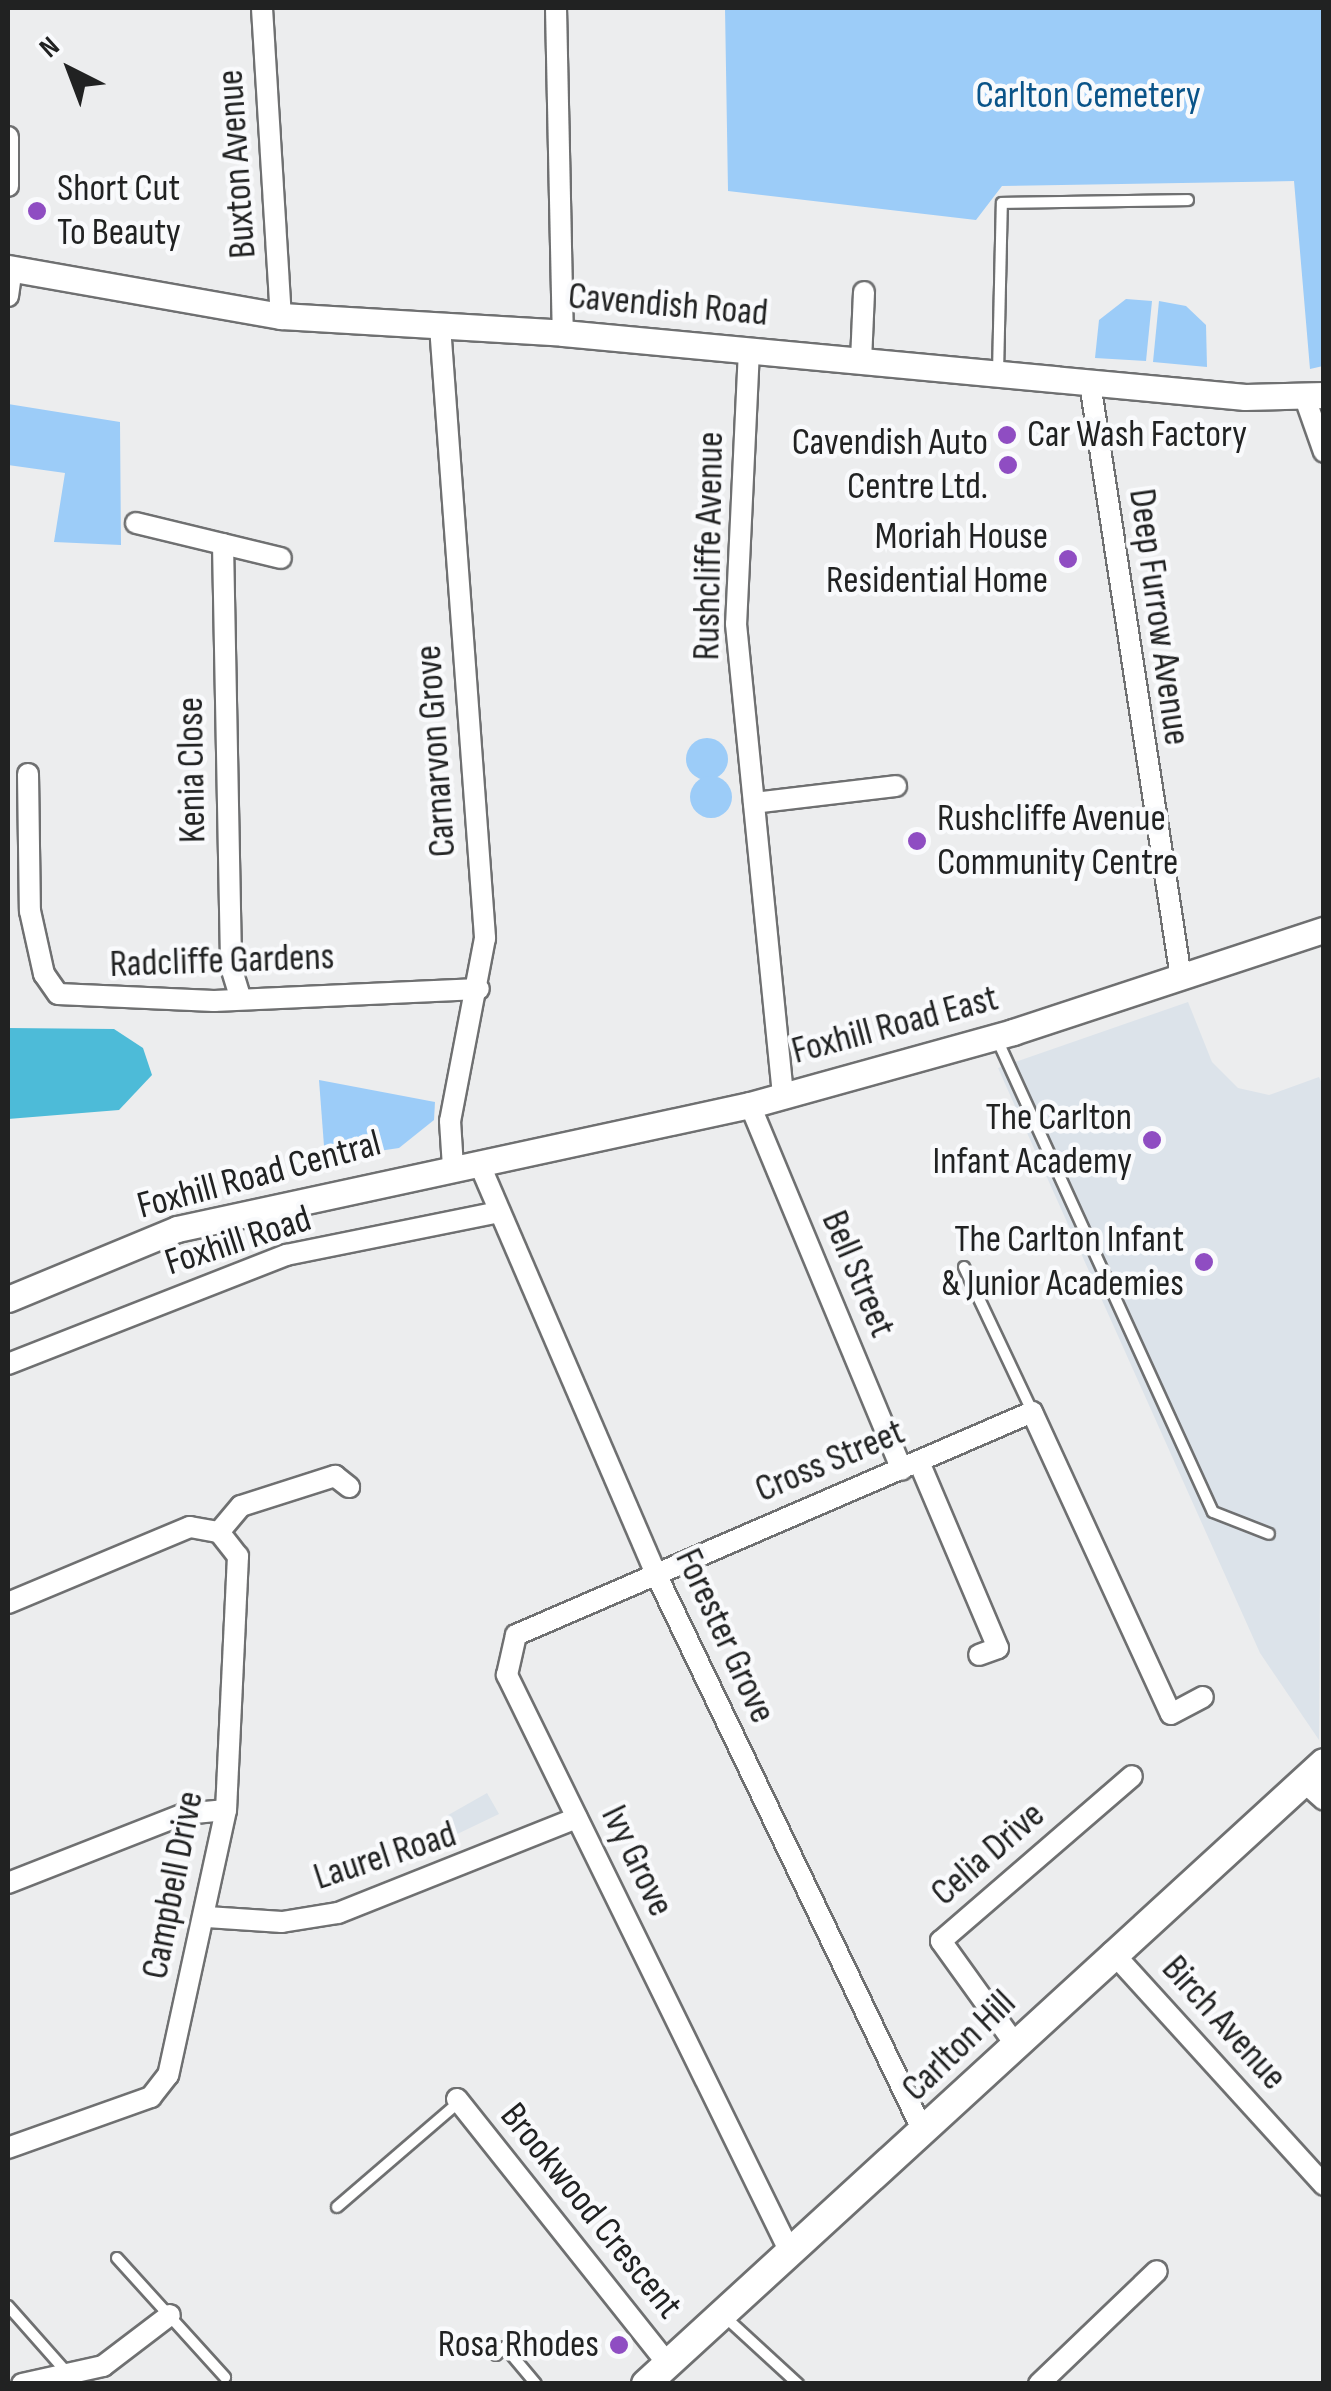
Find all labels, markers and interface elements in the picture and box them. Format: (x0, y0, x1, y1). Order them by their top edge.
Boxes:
north arrow (20, 20, 120, 120)
text: N (33, 30, 66, 65)
street label: Buxton Avenue (208, 68, 266, 260)
park label: Carlton Cemetery (975, 73, 1201, 119)
place label: Short Cut To Beauty (57, 166, 181, 255)
marker: Short Cut To Beauty (26, 200, 48, 222)
street label: Cavendish Road (566, 274, 770, 336)
place label: Car Wash Factory (1027, 412, 1247, 458)
place label: Cavendish Auto Centre Ltd. (792, 420, 988, 509)
marker: Car Wash Factory (996, 424, 1018, 446)
street label: Rushcliffe Avenue (684, 431, 734, 661)
marker: Cavendish Auto Centre Ltd. (997, 454, 1019, 476)
street label: Deep Furrow Avenue (1118, 486, 1200, 748)
place label: Moriah House Residential Home (826, 514, 1048, 604)
marker: Moriah House Residential Home (1057, 548, 1079, 570)
street label: Carnarvon Grove (406, 643, 466, 859)
street label: Kenia Close (168, 697, 216, 843)
place label: Rushcliffe Avenue Community Centre (937, 796, 1178, 886)
marker: Rushcliffe Avenue Community Centre (906, 830, 928, 852)
street label: Radcliffe Gardens (109, 934, 335, 988)
street label: Foxhill Road East (787, 976, 1003, 1074)
place label: The Carlton Infant Academy (933, 1095, 1132, 1184)
street label: Foxhill Road Central (132, 1121, 386, 1229)
marker: The Carlton Infant Academy (1141, 1129, 1163, 1151)
street label: Foxhill Road (159, 1196, 317, 1286)
street label: Bell Street (811, 1204, 905, 1344)
place label: The Carlton Infant & Junior Academies (941, 1217, 1184, 1306)
marker: The Carlton Infant & Junior Academies (1193, 1251, 1215, 1273)
street label: Cross Street (749, 1409, 911, 1513)
street label: Forester Grove (665, 1542, 785, 1730)
street label: Campbell Drive (132, 1787, 214, 1983)
street label: Celia Drive (922, 1792, 1054, 1916)
street label: Ivy Grove (591, 1798, 683, 1924)
street label: Laurel Road (308, 1812, 462, 1900)
street label: Birch Avenue (1152, 1947, 1296, 2099)
street label: Carlton Hill (893, 1981, 1025, 2111)
street label: Brookwood Crescent (490, 2094, 692, 2328)
place label: Rosa Rhodes (438, 2322, 599, 2368)
marker: Rosa Rhodes (608, 2334, 630, 2356)

